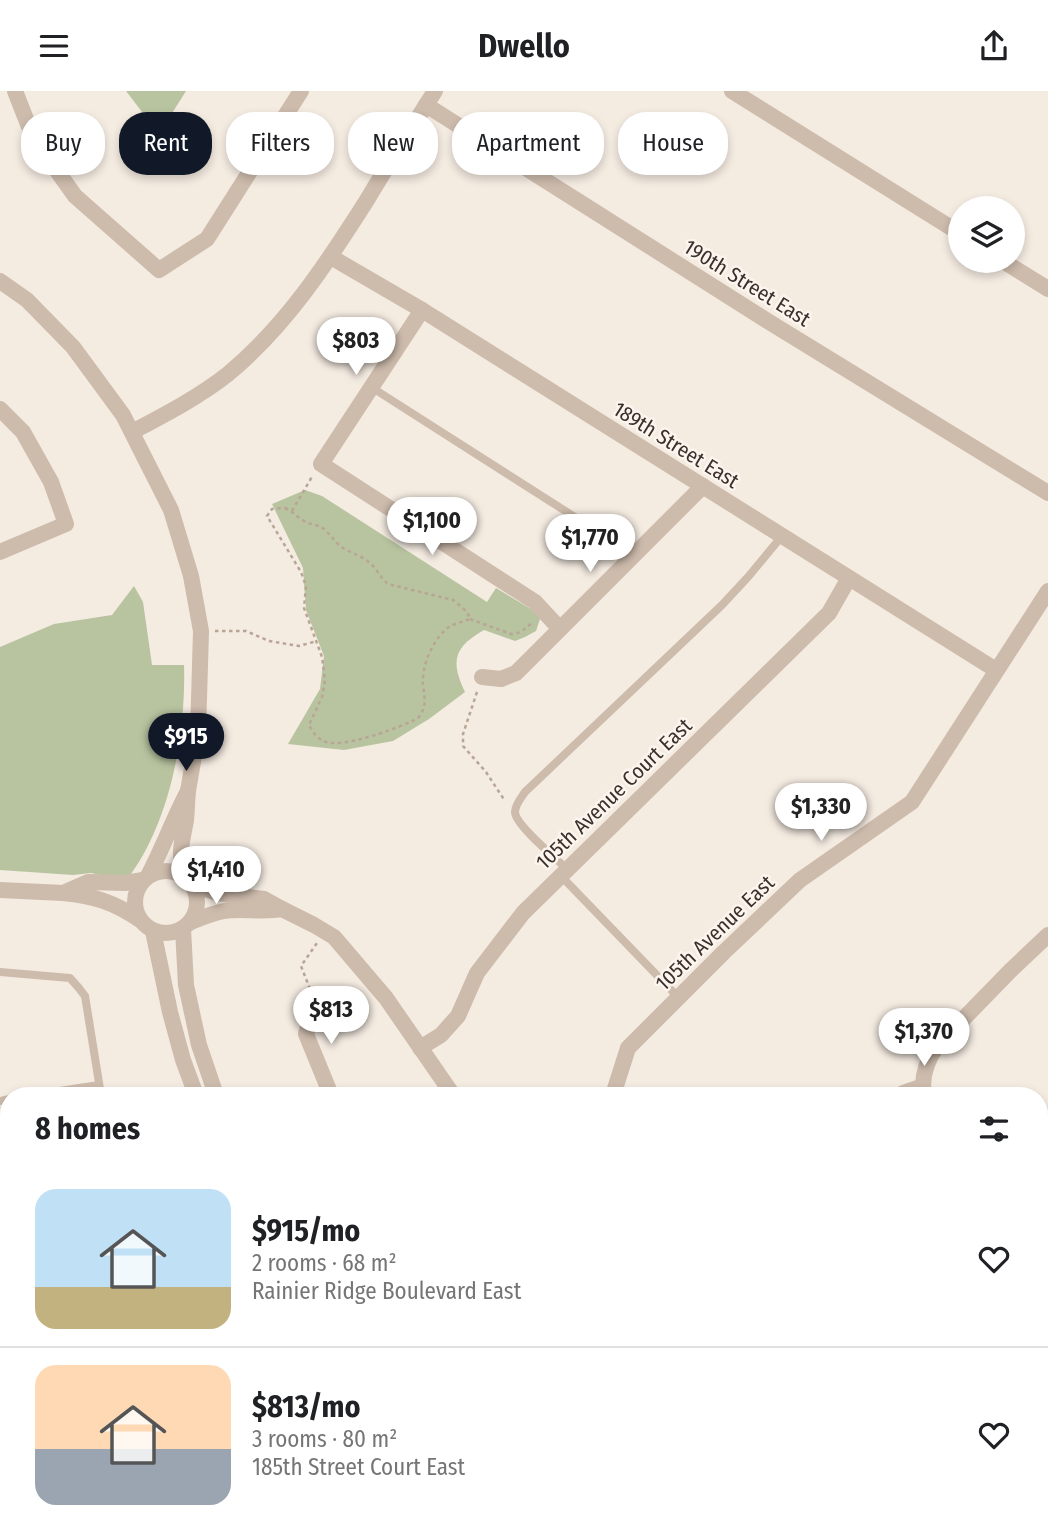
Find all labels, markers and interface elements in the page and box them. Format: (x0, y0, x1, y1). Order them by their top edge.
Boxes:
icon: menu (35, 27, 73, 65)
text: Dwello (478, 27, 570, 65)
icon: share (975, 27, 1013, 65)
chip: Buy (21, 112, 105, 175)
chip: Rent (119, 112, 212, 175)
chip: Filters (226, 112, 334, 175)
chip: New (348, 112, 438, 175)
chip: Apartment (452, 112, 604, 175)
chip: House (618, 112, 728, 175)
map controls (948, 196, 1025, 273)
button: layers (948, 196, 1025, 273)
street label: 190th Street East (679, 234, 815, 332)
pin: $803 (315, 317, 397, 377)
text: $803 (333, 326, 379, 354)
street label: 189th Street East (608, 396, 744, 494)
pin: $1,100 (375, 497, 489, 557)
text: $1,100 (403, 506, 461, 534)
pin: $1,770 (533, 515, 647, 574)
text: $1,770 (561, 523, 619, 551)
pin: $915 (145, 713, 227, 773)
street label: 105th Avenue Court East (531, 713, 697, 875)
text: $915 (164, 722, 208, 750)
pin: $1,330 (764, 783, 878, 843)
text: $1,330 (791, 792, 851, 820)
pin: $1,410 (159, 847, 273, 906)
text: $1,410 (187, 855, 245, 883)
street label: 105th Avenue East (650, 870, 780, 996)
pin: $813 (290, 986, 372, 1046)
text: $813 (309, 995, 353, 1023)
pin: $1,370 (867, 1009, 981, 1068)
text: $1,370 (895, 1017, 953, 1045)
icon: filters (975, 1110, 1013, 1148)
text: 8 homes (35, 1111, 140, 1147)
text: $915/mo (252, 1213, 360, 1249)
icon: home (91, 1217, 175, 1301)
icon: heart (975, 1240, 1013, 1278)
text: 2 rooms · 68 m² (252, 1249, 397, 1277)
text: Rainier Ridge Boulevard East (252, 1277, 521, 1305)
text: $813/mo (252, 1389, 360, 1425)
icon: home (91, 1393, 175, 1477)
icon: heart (975, 1416, 1013, 1454)
text: 3 rooms · 80 m² (252, 1425, 397, 1453)
text: 185th Street Court East (252, 1453, 465, 1481)

